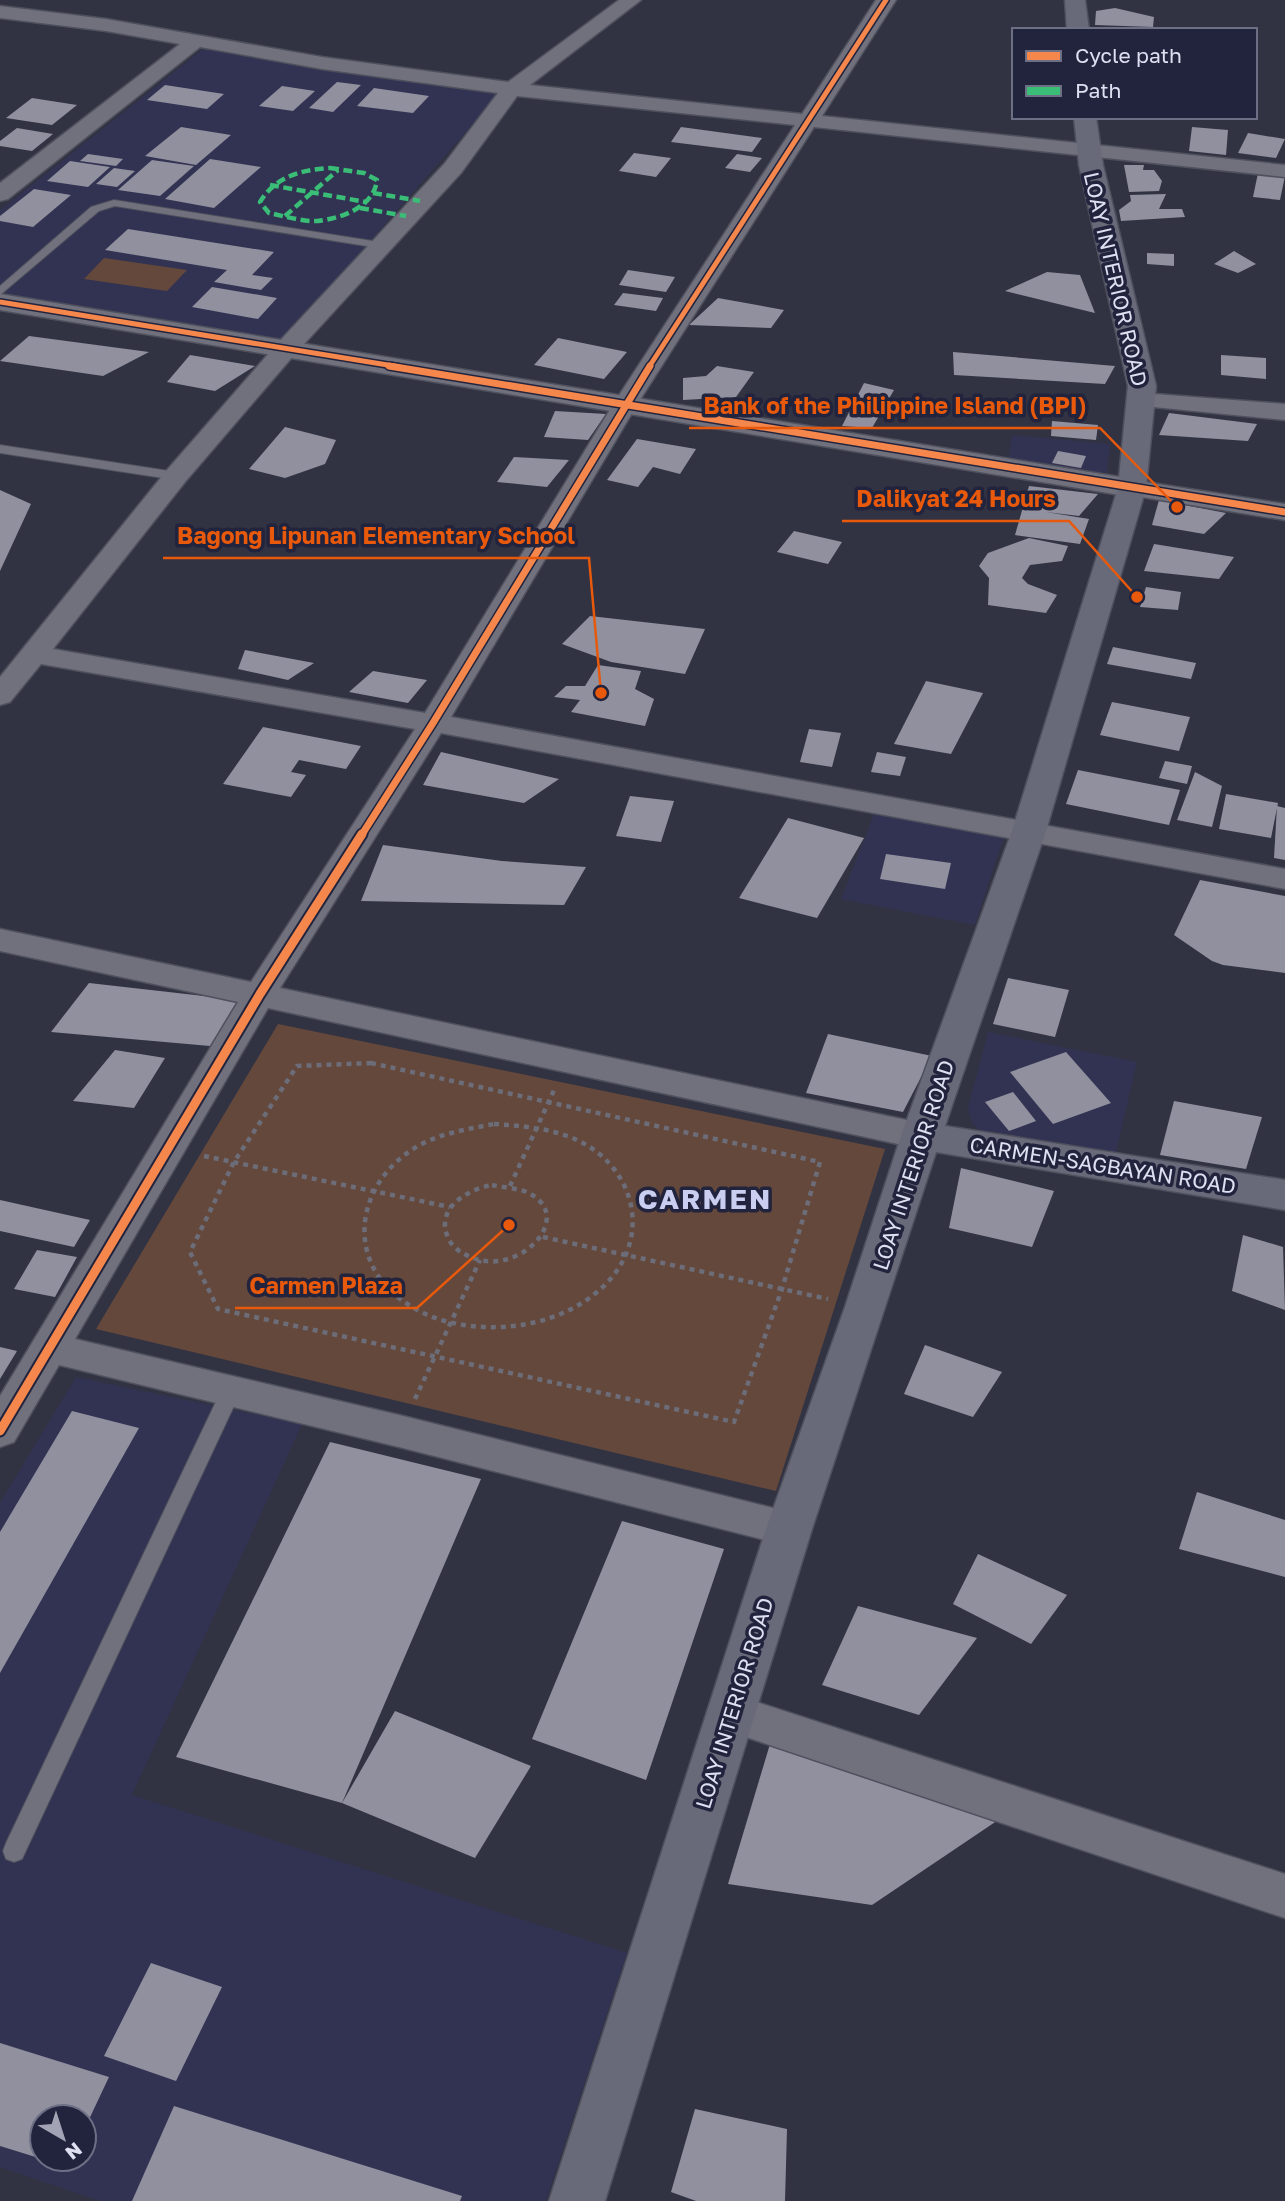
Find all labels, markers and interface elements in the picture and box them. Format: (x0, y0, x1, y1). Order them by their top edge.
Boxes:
legend (1012, 28, 1257, 119)
text: Cycle path (1075, 42, 1182, 68)
text: Path (1075, 77, 1122, 103)
street label: LOAY INTERIOR ROAD (1079, 169, 1153, 389)
callout: Bank of the Philippine Island (BPI) (689, 384, 1100, 428)
text: Bank of the Philippine Island (BPI) (704, 391, 1086, 419)
callout: Dalikyat 24 Hours (842, 477, 1069, 521)
text: Dalikyat 24 Hours (856, 484, 1056, 512)
callout: Bagong Lipunan Elementary School (163, 514, 589, 558)
text: Bagong Lipunan Elementary School (177, 521, 575, 549)
street label: LOAY INTERIOR ROAD (867, 1057, 959, 1273)
street label: CARMEN-SAGBAYAN ROAD (968, 1131, 1238, 1199)
district label: CARMEN (638, 1182, 772, 1215)
callout: Carmen Plaza (235, 1264, 417, 1308)
text: Carmen Plaza (249, 1271, 403, 1299)
street label: LOAY INTERIOR ROAD (689, 1594, 779, 1812)
north arrow (28, 2103, 98, 2173)
text: N (61, 2138, 87, 2165)

